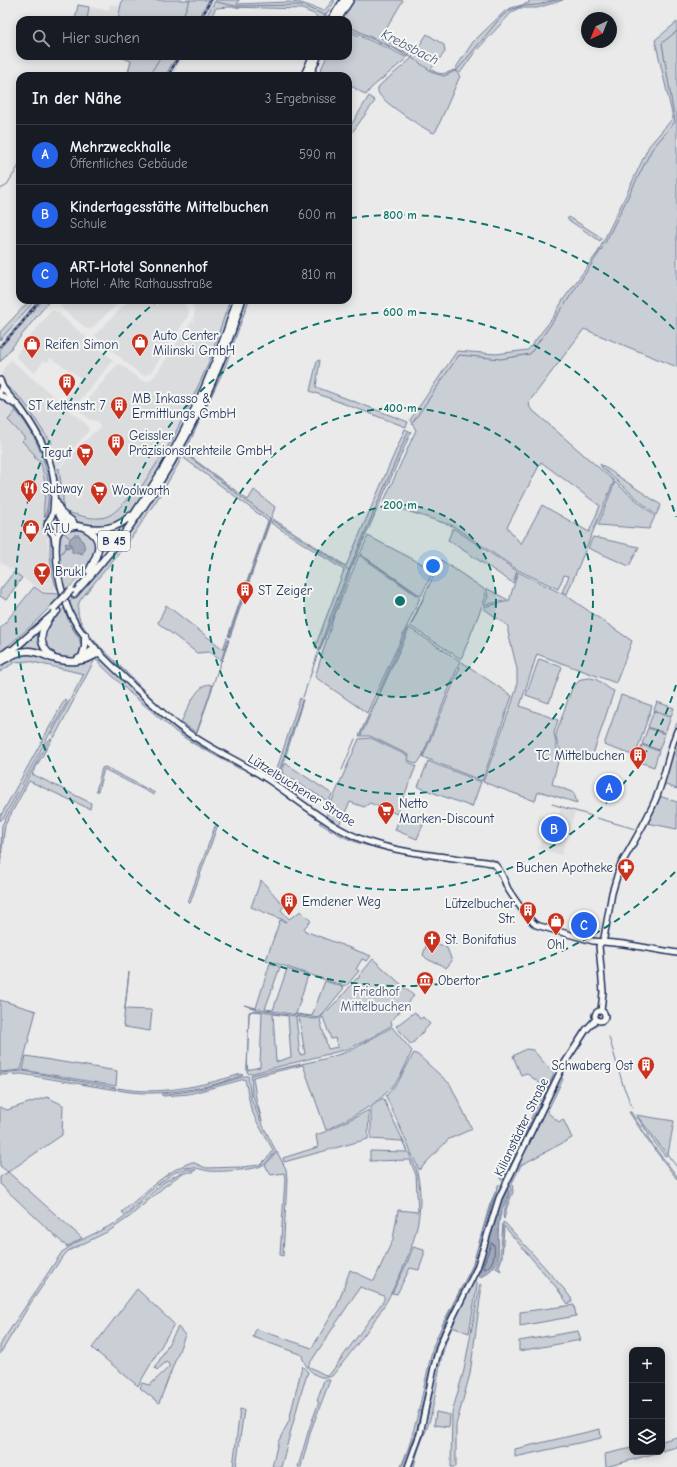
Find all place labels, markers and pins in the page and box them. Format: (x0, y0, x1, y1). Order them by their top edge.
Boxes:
place label: Auto Center Milinski GmbH (153, 328, 235, 358)
shop icon: Auto Center Milinski GmbH (130, 332, 150, 357)
shop icon: Reifen Simon (22, 334, 42, 359)
place label: Reifen Simon (45, 337, 118, 352)
building icon: ST Keltenstr. 7 (57, 372, 77, 397)
place label: MB Inkasso & Ermittlungs GmbH (132, 391, 236, 421)
building icon: MB Inkasso & Ermittlungs GmbH (109, 395, 129, 420)
place label: ST Keltenstr. 7 (28, 398, 106, 413)
place label: Geissler Präzisionsdrehteile GmbH (129, 428, 272, 458)
building icon: Geissler Präzisionsdrehteile GmbH (106, 432, 126, 457)
supermarket icon: Tegut (75, 442, 95, 467)
place label: Tegut (42, 445, 73, 460)
restaurant icon: Subway (19, 478, 39, 503)
supermarket icon: Woolworth (89, 480, 109, 505)
place label: Subway (42, 481, 83, 496)
place label: Woolworth (112, 483, 170, 498)
shop icon: A.T.U (21, 518, 41, 543)
place label: A.T.U (44, 521, 70, 536)
bar icon: Brukl (32, 561, 52, 586)
place label: Brukl (55, 564, 84, 579)
building icon: ST Zeiger (235, 580, 255, 605)
place label: ST Zeiger (258, 583, 313, 598)
centre of rings (393, 594, 407, 608)
building icon: TC Mittelbuchen (628, 745, 648, 770)
place label: TC Mittelbuchen (536, 748, 625, 763)
pin: A (596, 773, 622, 803)
place label: Netto Marken-Discount (399, 796, 495, 826)
supermarket icon: Netto Marken-Discount (376, 800, 396, 825)
pin: B (541, 814, 567, 844)
pharmacy icon: Buchen Apotheke (616, 857, 636, 882)
place label: Buchen Apotheke (516, 860, 613, 875)
building icon: Emdener Weg (279, 891, 299, 916)
place label: Emdener Weg (302, 894, 381, 909)
place label: Lützelbucher Str. (445, 896, 516, 926)
building icon: Lützelbucher Str. (518, 900, 538, 925)
pin: C (571, 910, 597, 940)
shop icon: Ohl (546, 911, 566, 936)
church icon: St. Bonifatius (422, 929, 442, 954)
place label: St. Bonifatius (445, 932, 516, 947)
place label: Ohl (547, 937, 565, 952)
museum icon: Obertor (415, 970, 435, 995)
place label: Obertor (438, 973, 481, 988)
building icon: Schwaberg Ost (636, 1055, 656, 1080)
place label: Schwaberg Ost (551, 1058, 634, 1073)

